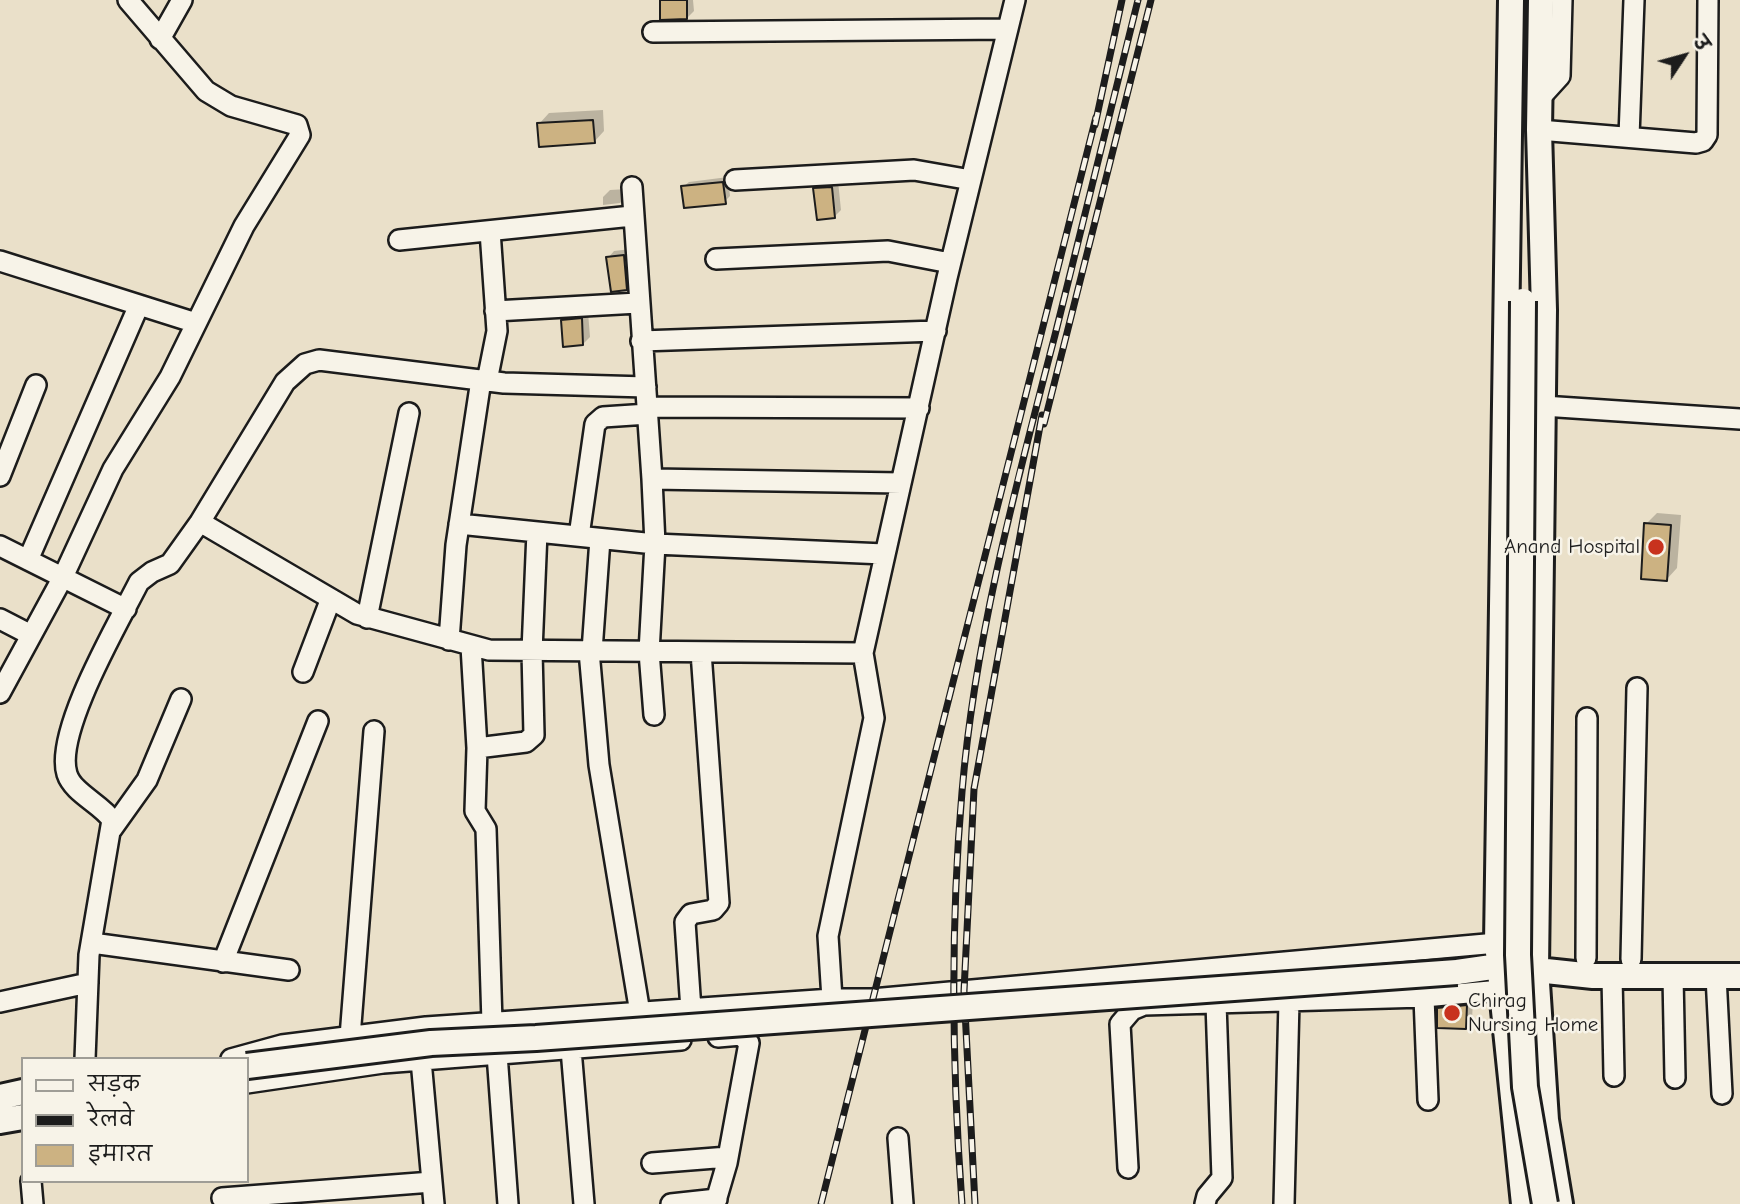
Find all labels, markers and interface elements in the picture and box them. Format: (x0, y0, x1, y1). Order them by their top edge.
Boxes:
north arrow (1649, 21, 1719, 91)
text: उ (1688, 32, 1714, 55)
place label: Anand Hospital (1504, 534, 1640, 560)
marker: Anand Hospital (1646, 537, 1666, 557)
place label: Chirag Nursing Home (1468, 988, 1598, 1038)
marker: Chirag Nursing Home (1442, 1003, 1462, 1023)
legend (21, 1057, 248, 1183)
text: सड़क (88, 1072, 140, 1096)
text: रेलवे (88, 1107, 134, 1131)
text: इमारत (88, 1142, 152, 1166)

